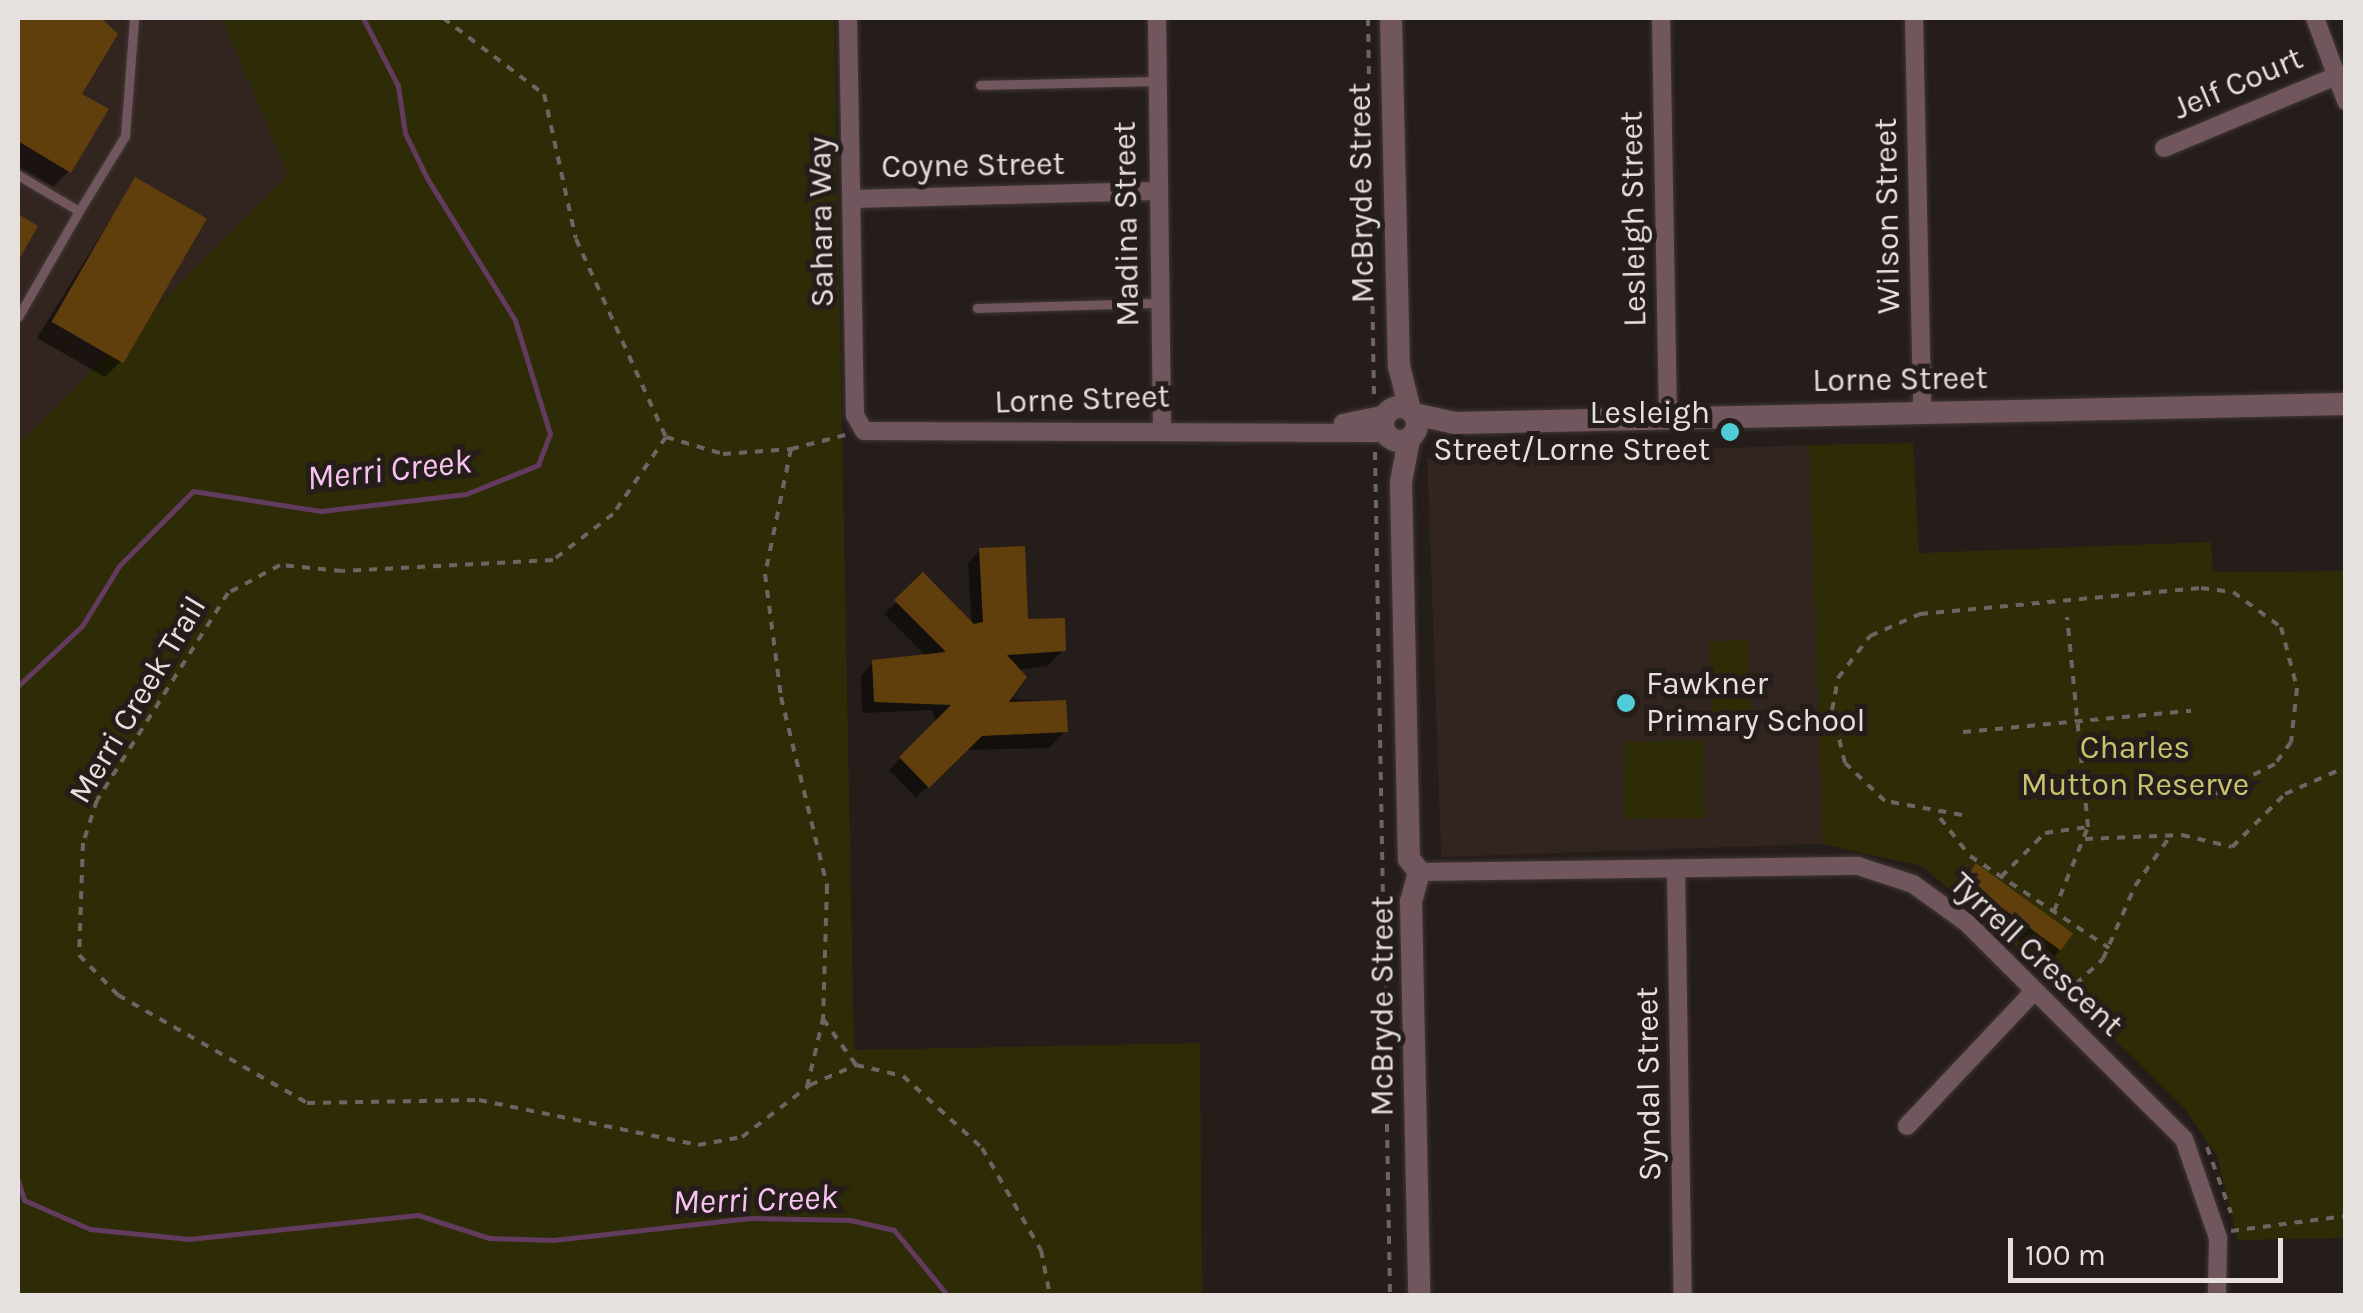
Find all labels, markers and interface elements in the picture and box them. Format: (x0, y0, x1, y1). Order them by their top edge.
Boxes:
street label: Jelf Court (2167, 40, 2309, 128)
street label: McBryde Street (1341, 82, 1383, 304)
street label: Lesleigh Street (1613, 111, 1655, 327)
street label: Wilson Street (1867, 118, 1909, 314)
street label: Madina Street (1106, 121, 1148, 327)
street label: Sahara Way (801, 136, 843, 308)
street label: Coyne Street (881, 145, 1065, 187)
street label: Lorne Street (1812, 359, 1988, 401)
street label: Lorne Street (994, 378, 1170, 422)
place label: Lesleigh Street/Lorne Street (1433, 395, 1710, 470)
marker: Lesleigh Street/Lorne Street (1719, 421, 1741, 443)
water label: Merri Creek (305, 440, 473, 500)
street label: Merri Creek Trail (61, 589, 215, 811)
place label: Fawkner Primary School (1646, 666, 1866, 741)
marker: Fawkner Primary School (1615, 692, 1637, 714)
park label: Charles Mutton Reserve (2021, 730, 2249, 805)
street label: Tyrrell Crescent (1942, 865, 2130, 1045)
street label: McBryde Street (1364, 896, 1402, 1116)
street label: Syndal Street (1628, 986, 1670, 1182)
water label: Merri Creek (672, 1176, 838, 1224)
scale bar (2013, 1218, 2288, 1280)
text: 100 m (2025, 1237, 2106, 1273)

